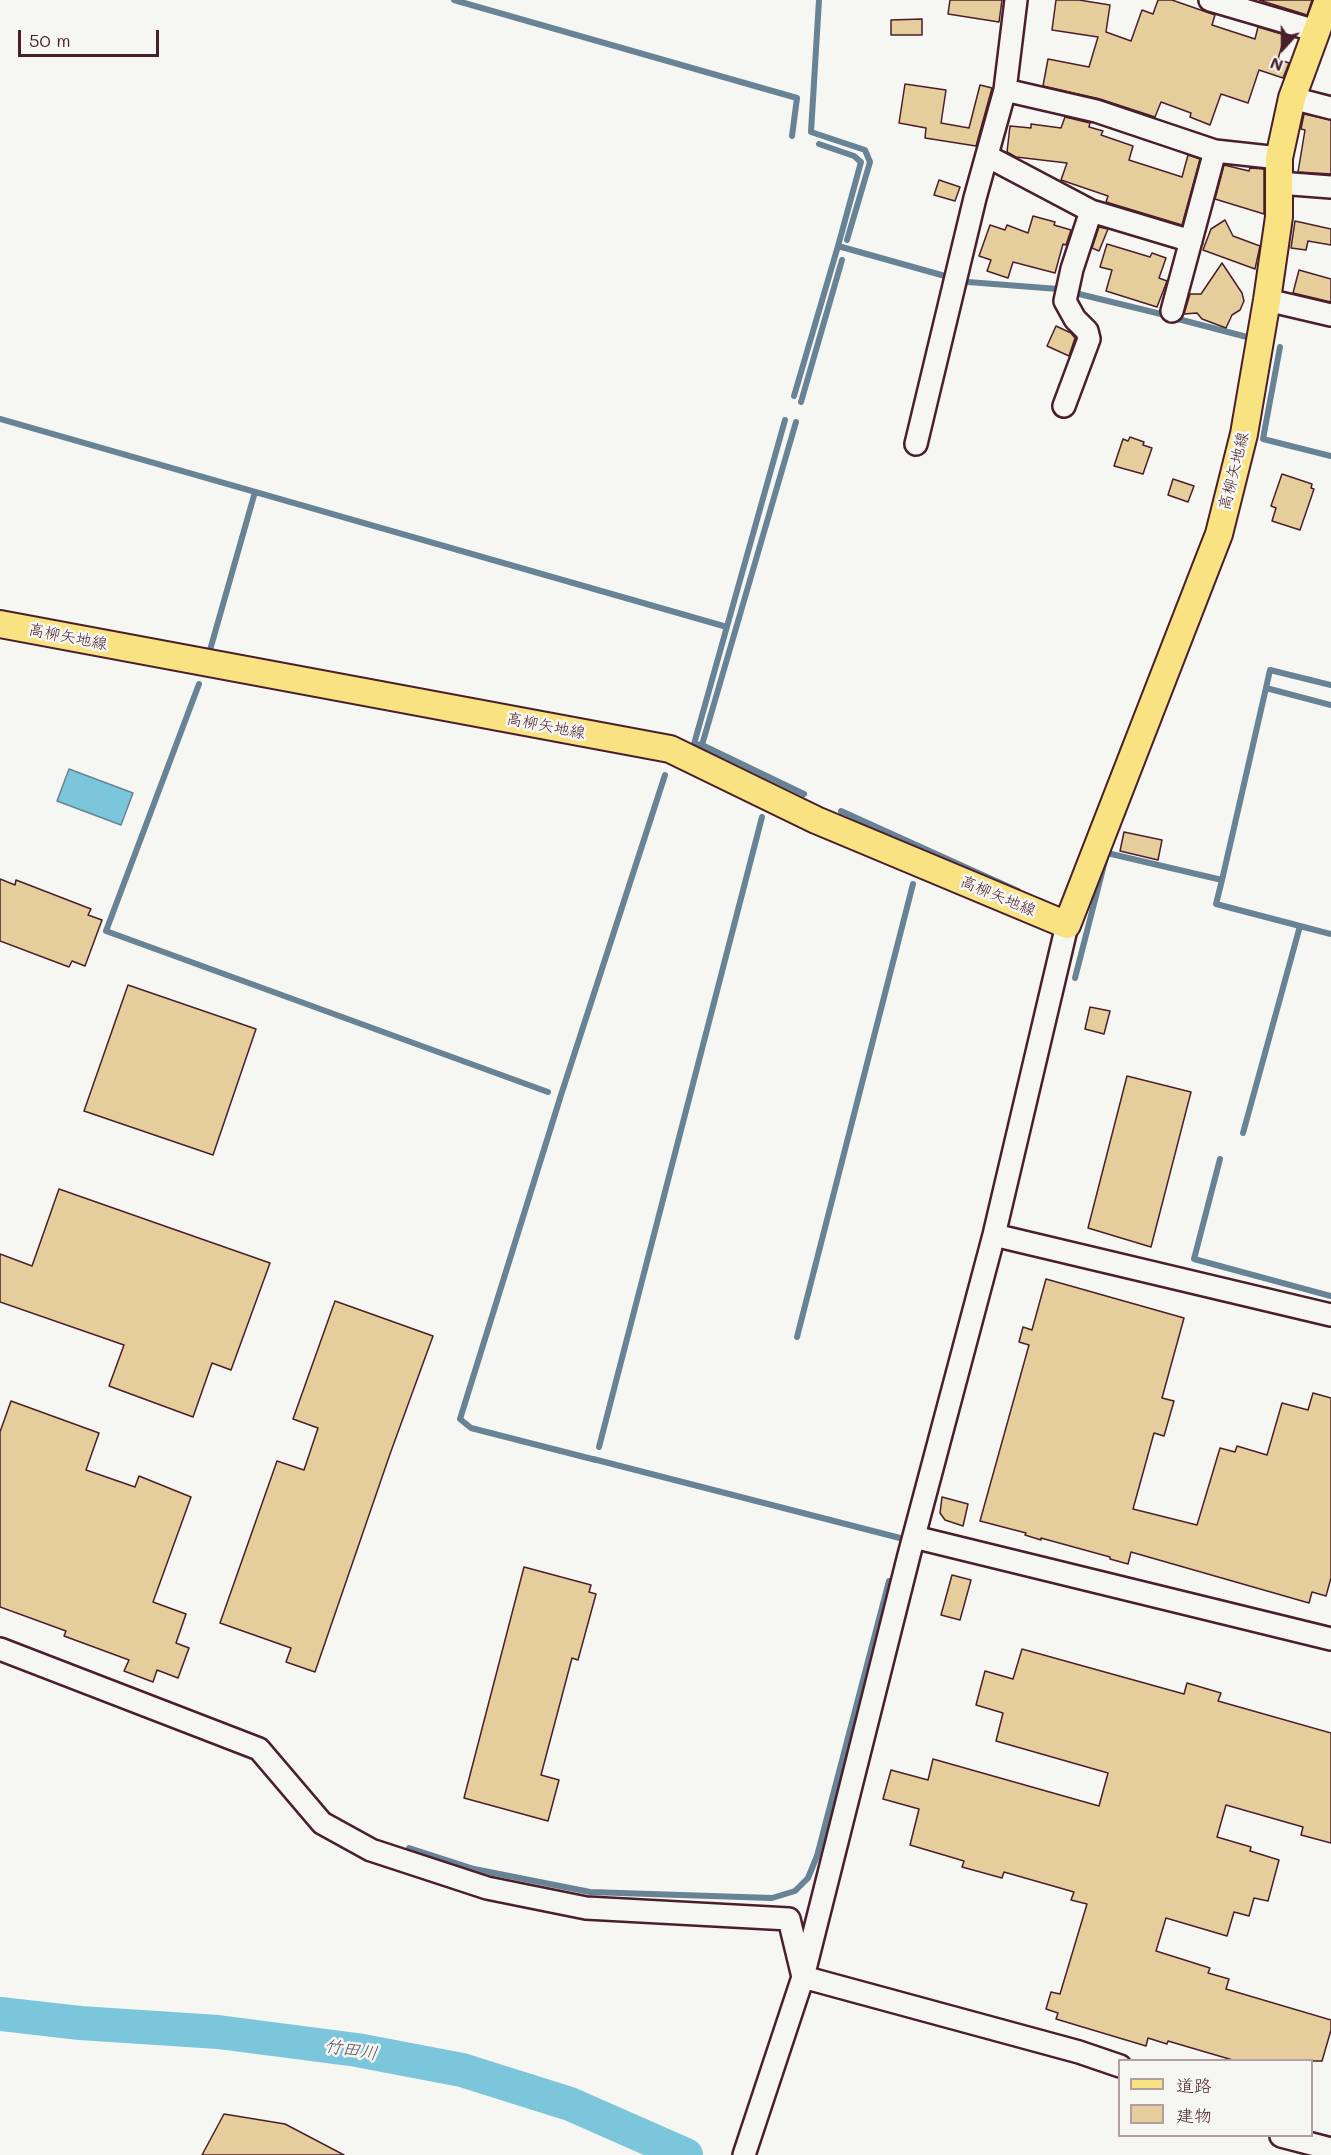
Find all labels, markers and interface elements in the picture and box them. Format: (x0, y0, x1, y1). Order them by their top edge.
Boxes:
scale bar (21, 18, 162, 56)
north arrow (1253, 18, 1313, 78)
text: 50 m (29, 28, 71, 52)
text: N (1267, 53, 1286, 77)
street label: 高柳矢地線 (1215, 430, 1253, 512)
street label: 高柳矢地線 (27, 620, 109, 654)
street label: 高柳矢地線 (505, 709, 587, 743)
street label: 高柳矢地線 (957, 872, 1039, 920)
water label: 竹田川 (323, 2035, 379, 2065)
legend (1118, 2059, 1313, 2137)
text: 道路 (1176, 2073, 1212, 2097)
text: 建物 (1176, 2103, 1212, 2127)

